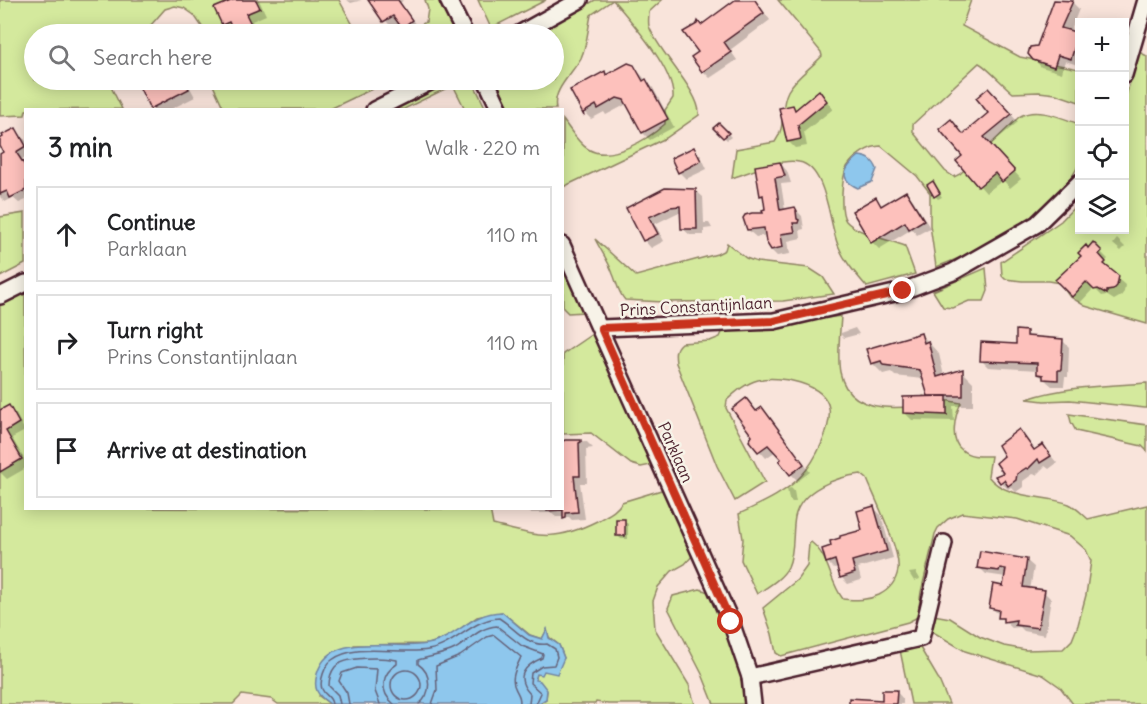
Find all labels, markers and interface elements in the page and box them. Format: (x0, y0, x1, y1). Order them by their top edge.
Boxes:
map controls (1075, 18, 1129, 234)
button: + (1075, 18, 1129, 72)
search box (24, 24, 564, 90)
icon: search (45, 41, 78, 74)
text: Search here (93, 43, 212, 71)
button: − (1075, 72, 1129, 126)
button: locate (1075, 126, 1129, 180)
text: 3 min (48, 131, 113, 164)
text: Walk · 220 m (425, 135, 540, 160)
button: layers (1075, 180, 1129, 234)
text: Continue (107, 208, 196, 236)
icon: ahead (50, 218, 83, 251)
text: 110 m (487, 222, 538, 247)
text: Parklaan (107, 236, 187, 261)
route end (889, 277, 915, 303)
street label: Prins Constantijnlaan (619, 292, 773, 320)
text: Turn right (107, 316, 203, 344)
icon: right (50, 326, 83, 359)
text: 110 m (487, 330, 538, 355)
text: Prins Constantijnlaan (107, 344, 298, 369)
street label: Parklaan (654, 419, 698, 485)
icon: arrive (50, 434, 83, 467)
text: Arrive at destination (107, 436, 307, 464)
route start (717, 608, 743, 634)

